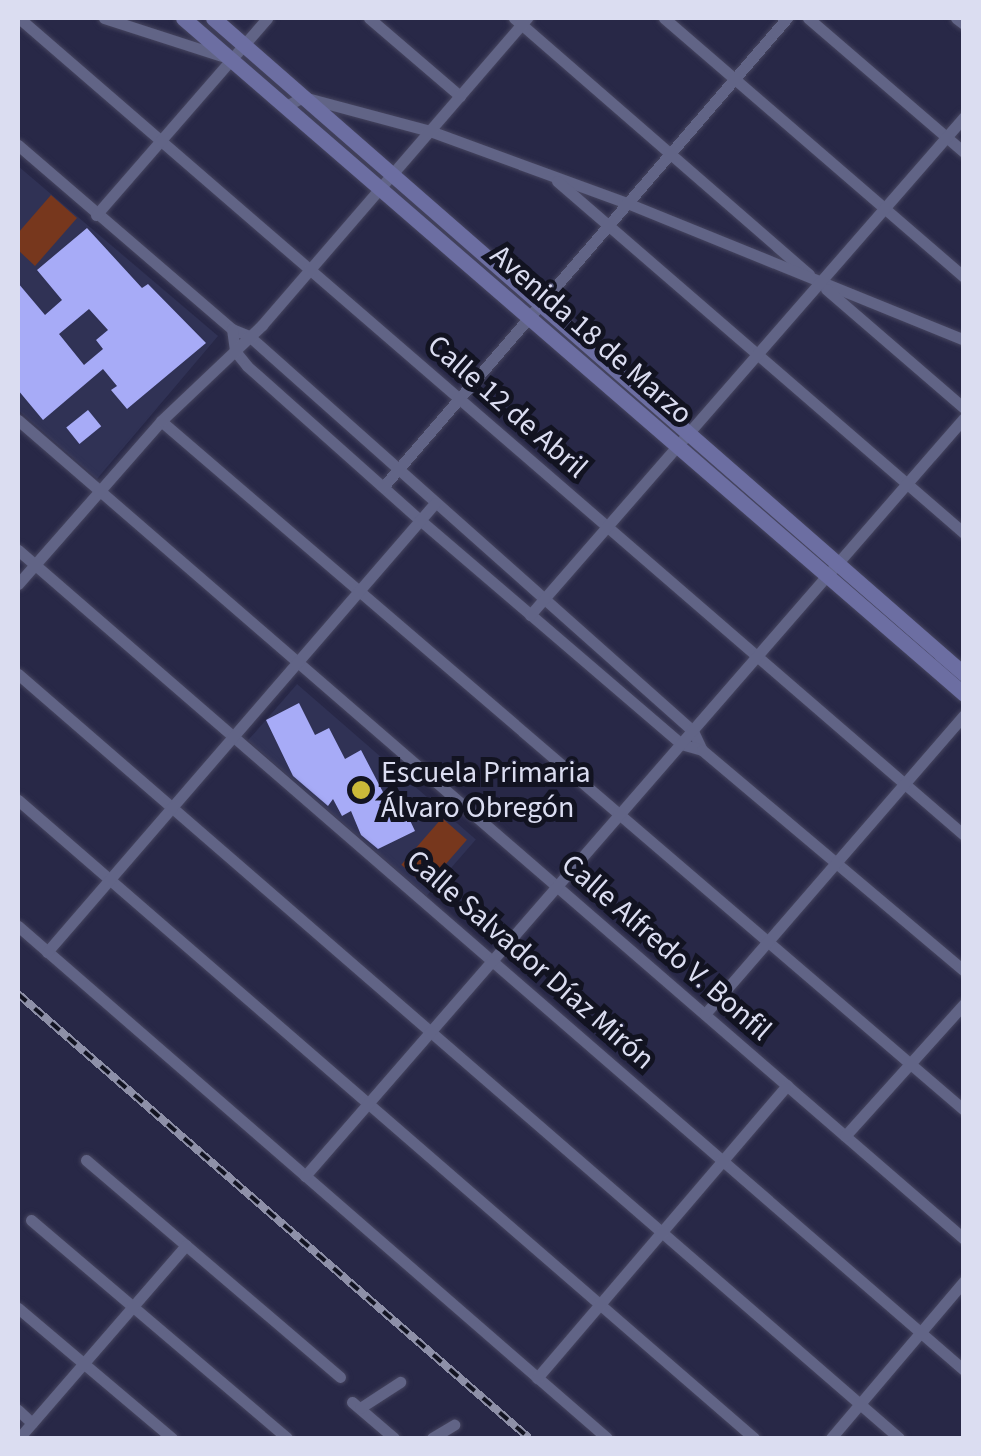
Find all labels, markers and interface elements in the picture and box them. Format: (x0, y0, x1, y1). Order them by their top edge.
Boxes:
street label: Avenida 18 de Marzo (483, 238, 699, 432)
street label: Calle 12 de Abril (420, 328, 594, 486)
place label: Escuela Primaria Álvaro Obregón (381, 755, 591, 826)
marker: Escuela Primaria Álvaro Obregón (350, 779, 372, 801)
street label: Calle Salvador Díaz Mirón (399, 843, 661, 1077)
street label: Calle Alfredo V. Bonfil (554, 847, 778, 1049)

